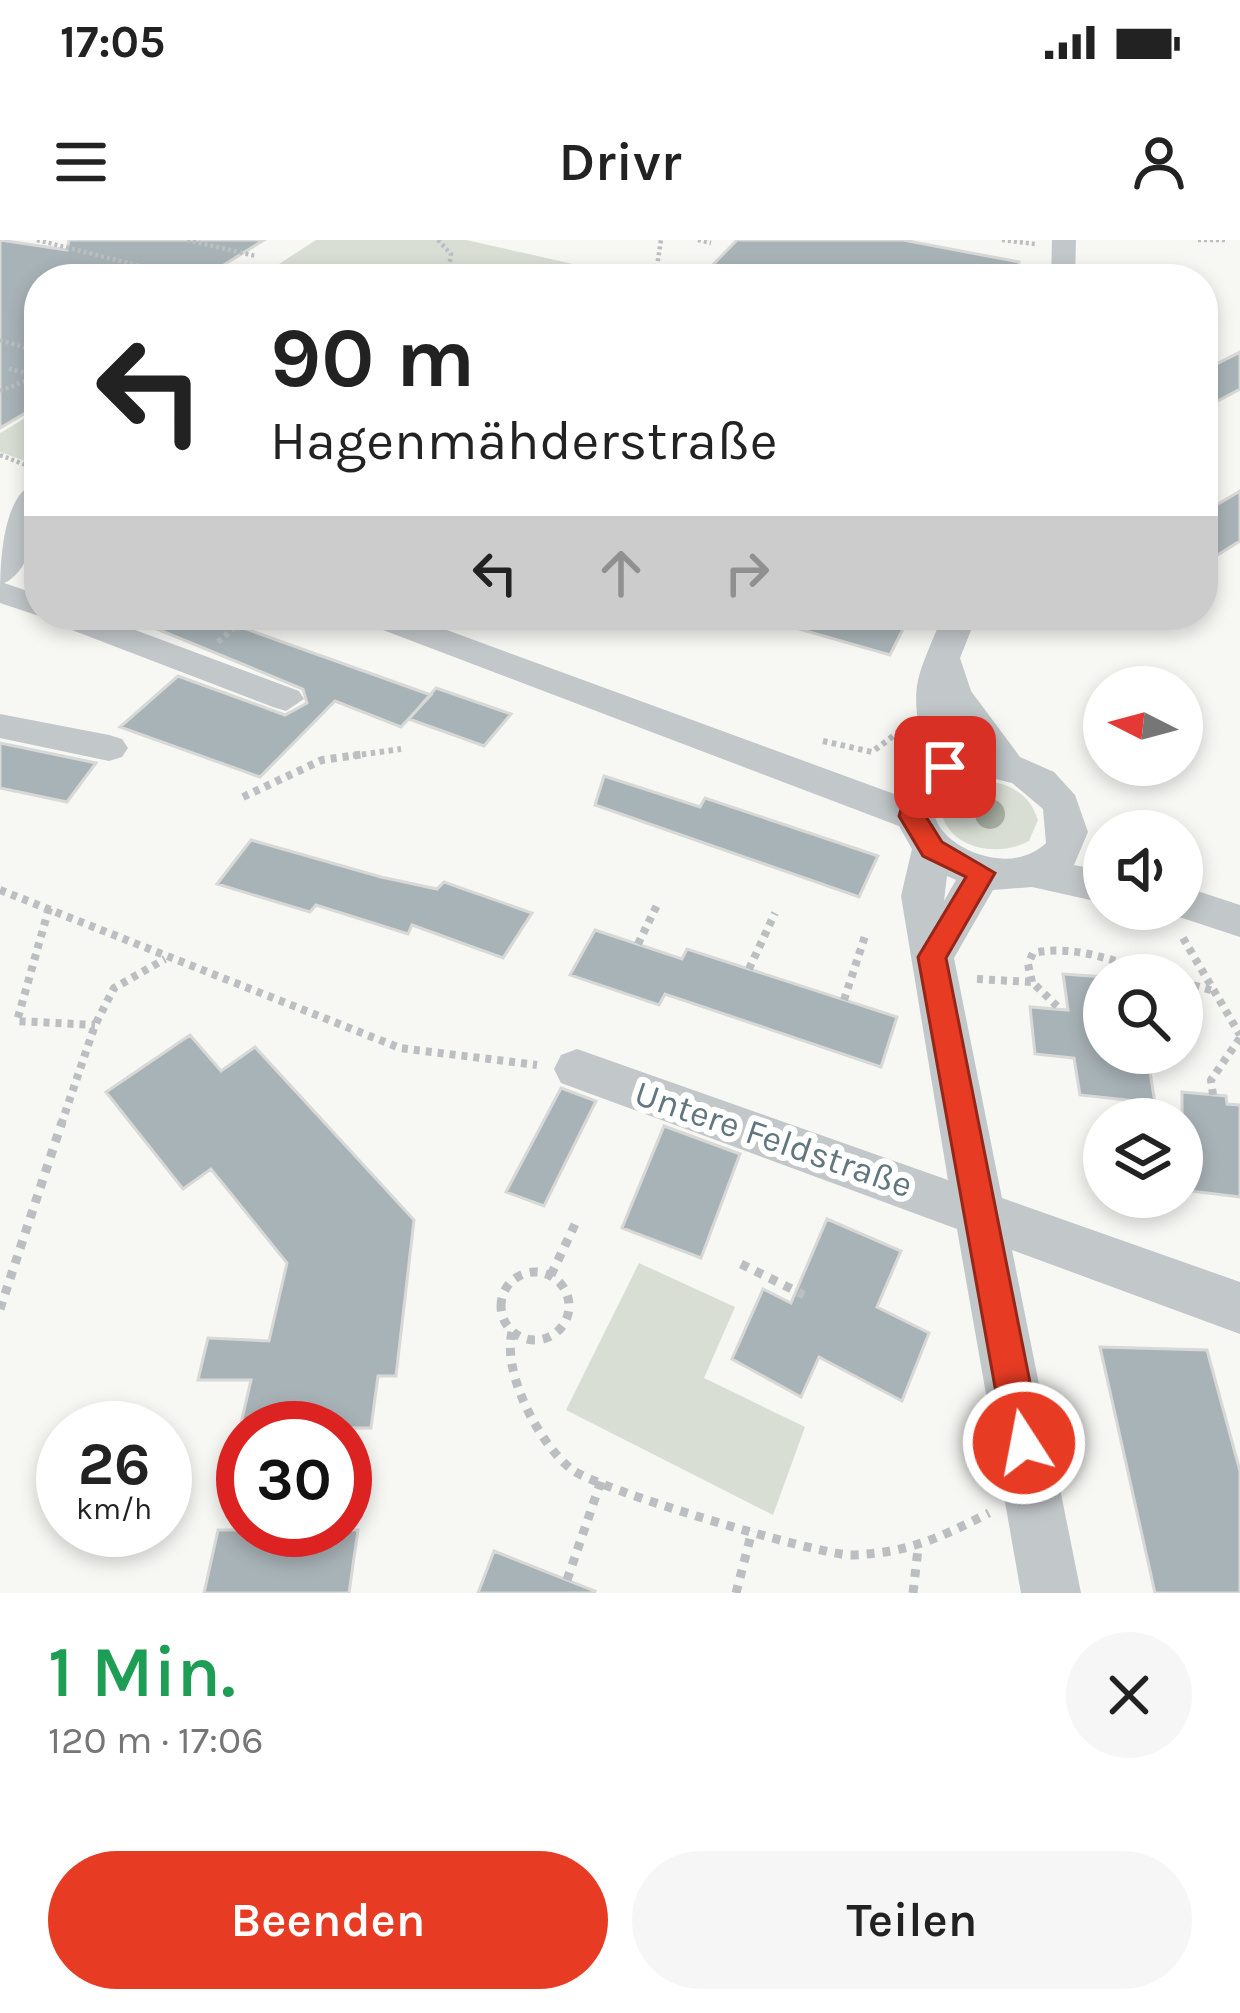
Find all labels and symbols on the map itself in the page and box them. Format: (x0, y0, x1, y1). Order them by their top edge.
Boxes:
north arrow (1083, 666, 1203, 786)
pin (894, 716, 996, 818)
street label: Untere Feldstraße (629, 1072, 918, 1206)
position arrow (961, 1380, 1087, 1506)
speed limit sign: 30 (216, 1401, 372, 1557)

